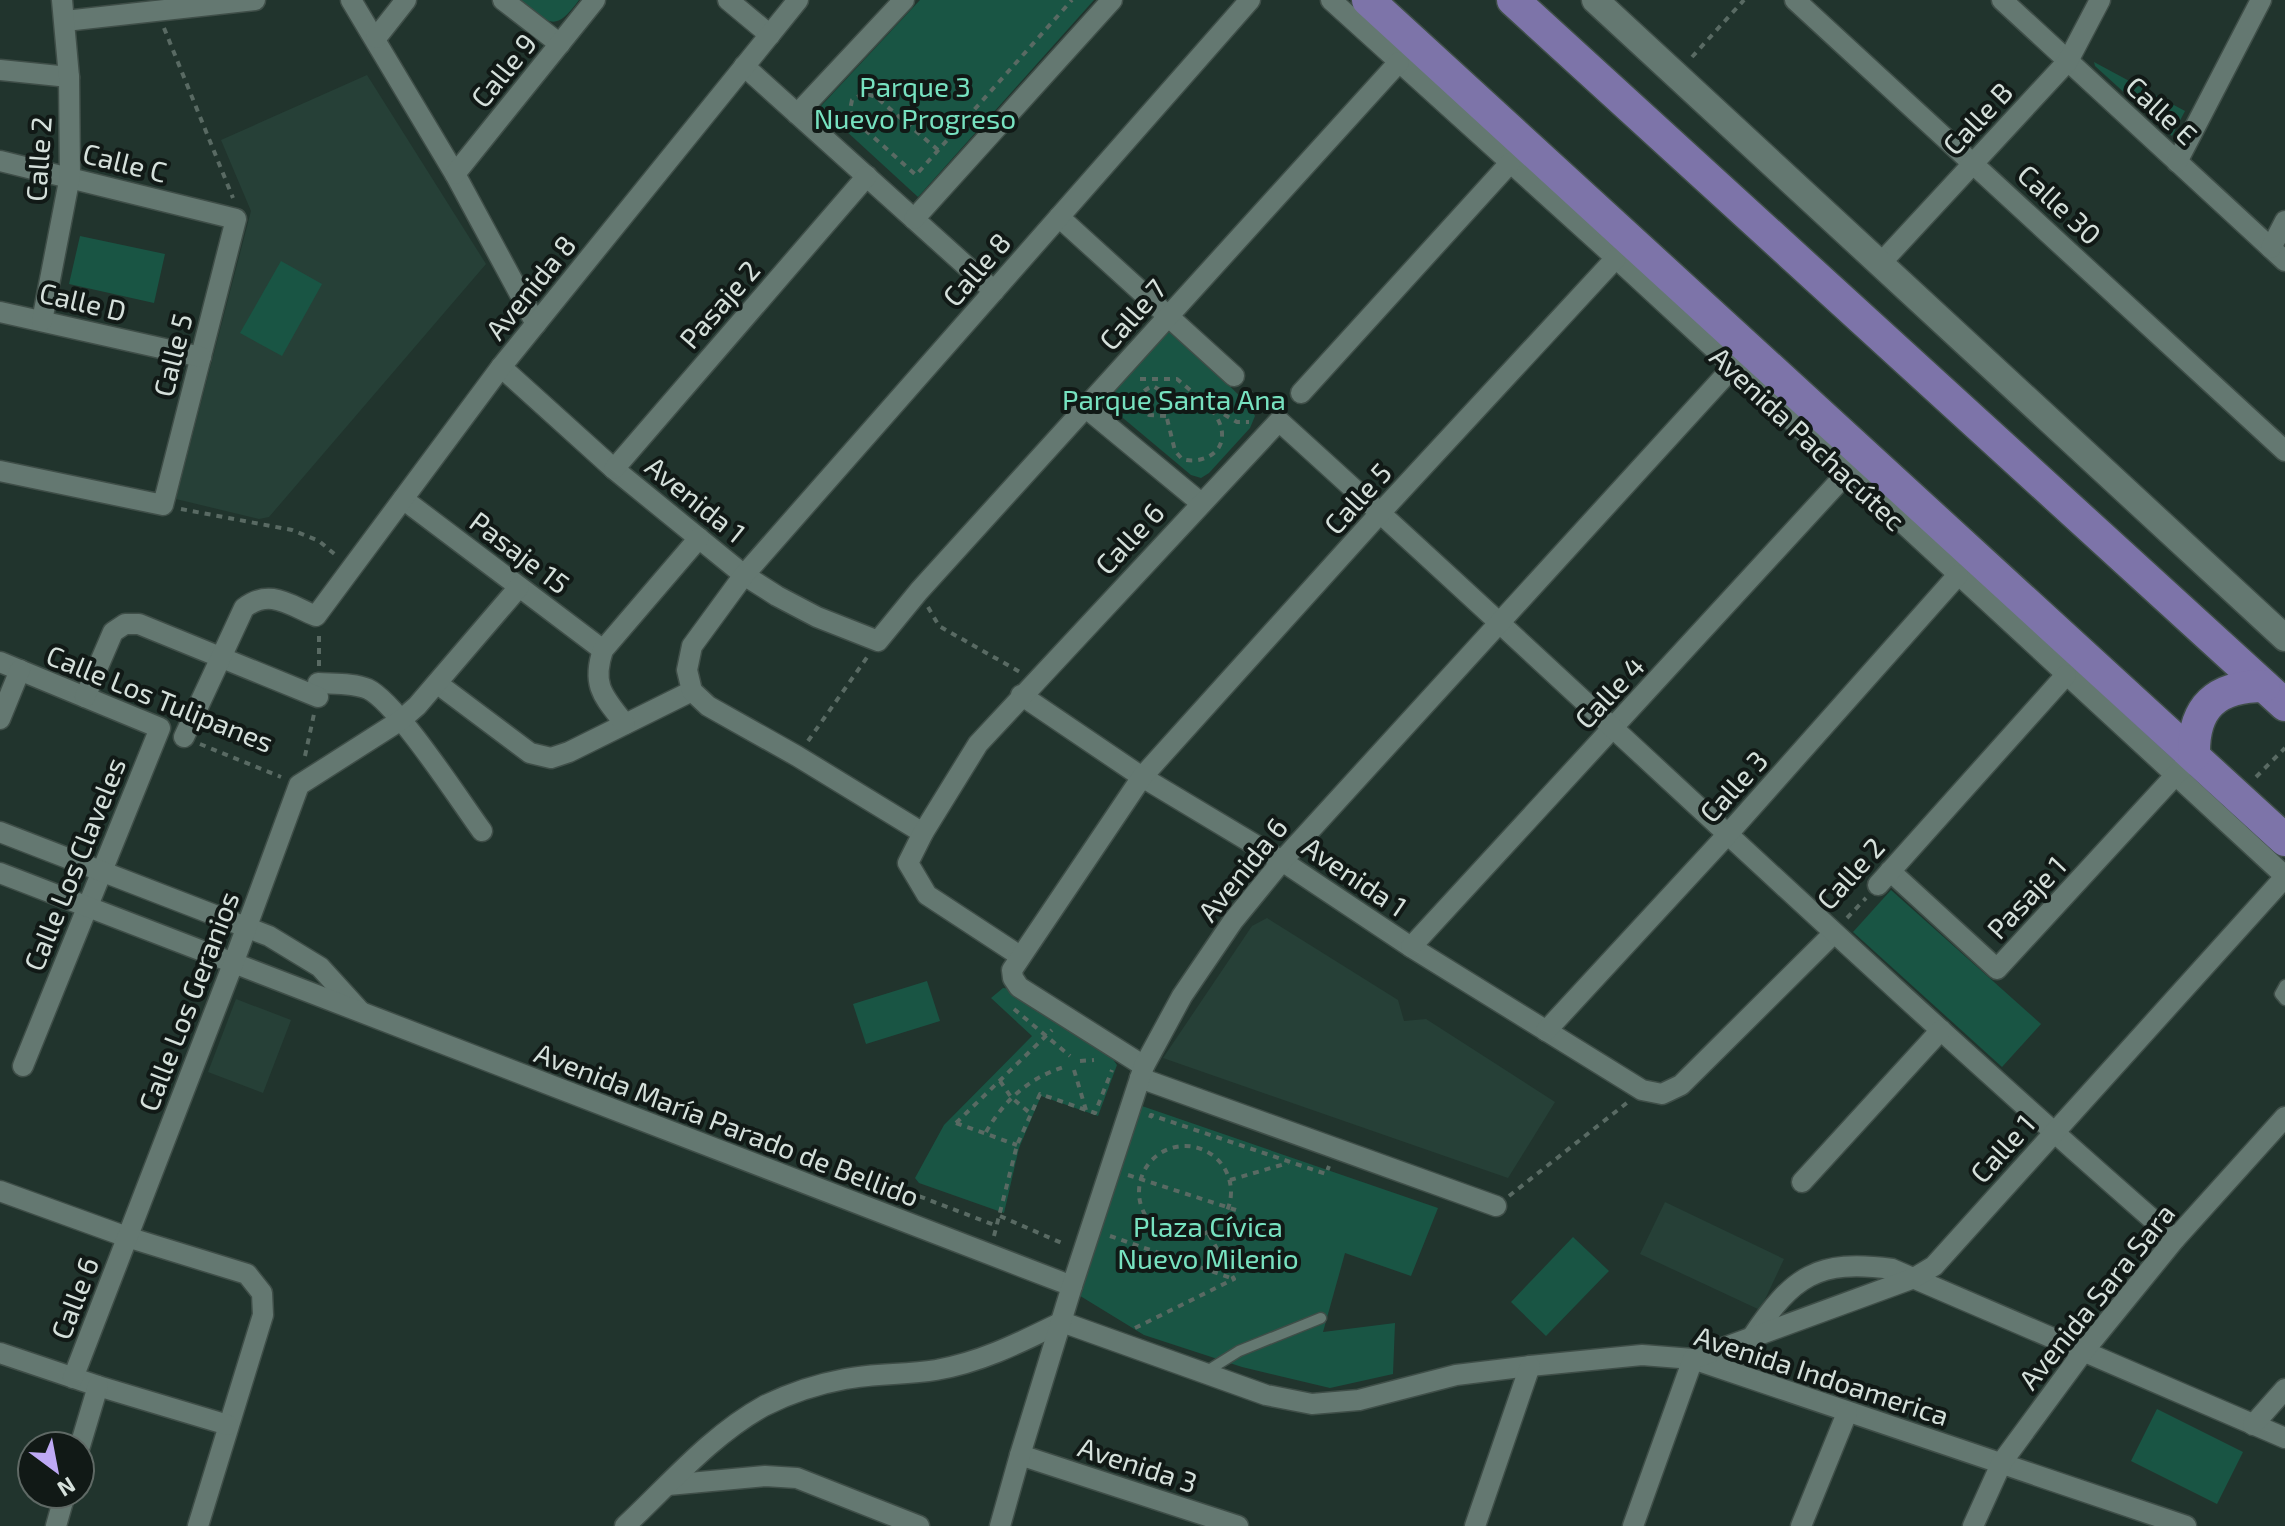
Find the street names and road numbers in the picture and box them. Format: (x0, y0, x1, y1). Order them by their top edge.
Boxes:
street label: Calle 9 (463, 26, 543, 114)
street label: Calle E (2119, 69, 2205, 151)
street label: Calle B (1935, 75, 2019, 161)
street label: Calle 2 (18, 115, 58, 203)
street label: Calle C (80, 135, 170, 189)
street label: Calle 30 (2011, 157, 2109, 251)
street label: Calle 8 (935, 225, 1017, 313)
street label: Avenida 8 (478, 228, 582, 346)
street label: Pasaje 2 (672, 253, 766, 355)
street label: Calle 7 (1091, 272, 1173, 356)
street label: Calle D (36, 275, 130, 327)
street label: Calle 5 (145, 310, 199, 400)
street label: Avenida Pachacútec (1704, 339, 1912, 537)
street label: Avenida 1 (639, 448, 753, 550)
street label: Calle 5 (1316, 455, 1398, 541)
street label: Calle 6 (1087, 495, 1171, 581)
street label: Pasaje 15 (464, 504, 576, 600)
street label: Calle Los Tulipanes (42, 637, 278, 759)
street label: Calle 4 (1567, 649, 1651, 735)
street label: Calle 3 (1692, 743, 1774, 829)
street label: Calle Los Claveles (16, 752, 132, 976)
street label: Avenida 6 (1190, 810, 1294, 928)
street label: Avenida 1 (1296, 829, 1414, 923)
street label: Calle 2 (1809, 830, 1891, 916)
street label: Pasaje 1 (1979, 849, 2073, 945)
street label: Calle Los Geranios (130, 886, 246, 1116)
street label: Avenida María Parado de Bellido (530, 1035, 924, 1213)
street label: Calle 1 (1962, 1107, 2042, 1189)
street label: Avenida Sara Sara (2011, 1196, 2181, 1396)
street label: Calle 6 (43, 1252, 105, 1344)
street label: Avenida Indoamerica (1691, 1318, 1953, 1432)
street label: Avenida 3 (1074, 1429, 1202, 1499)

